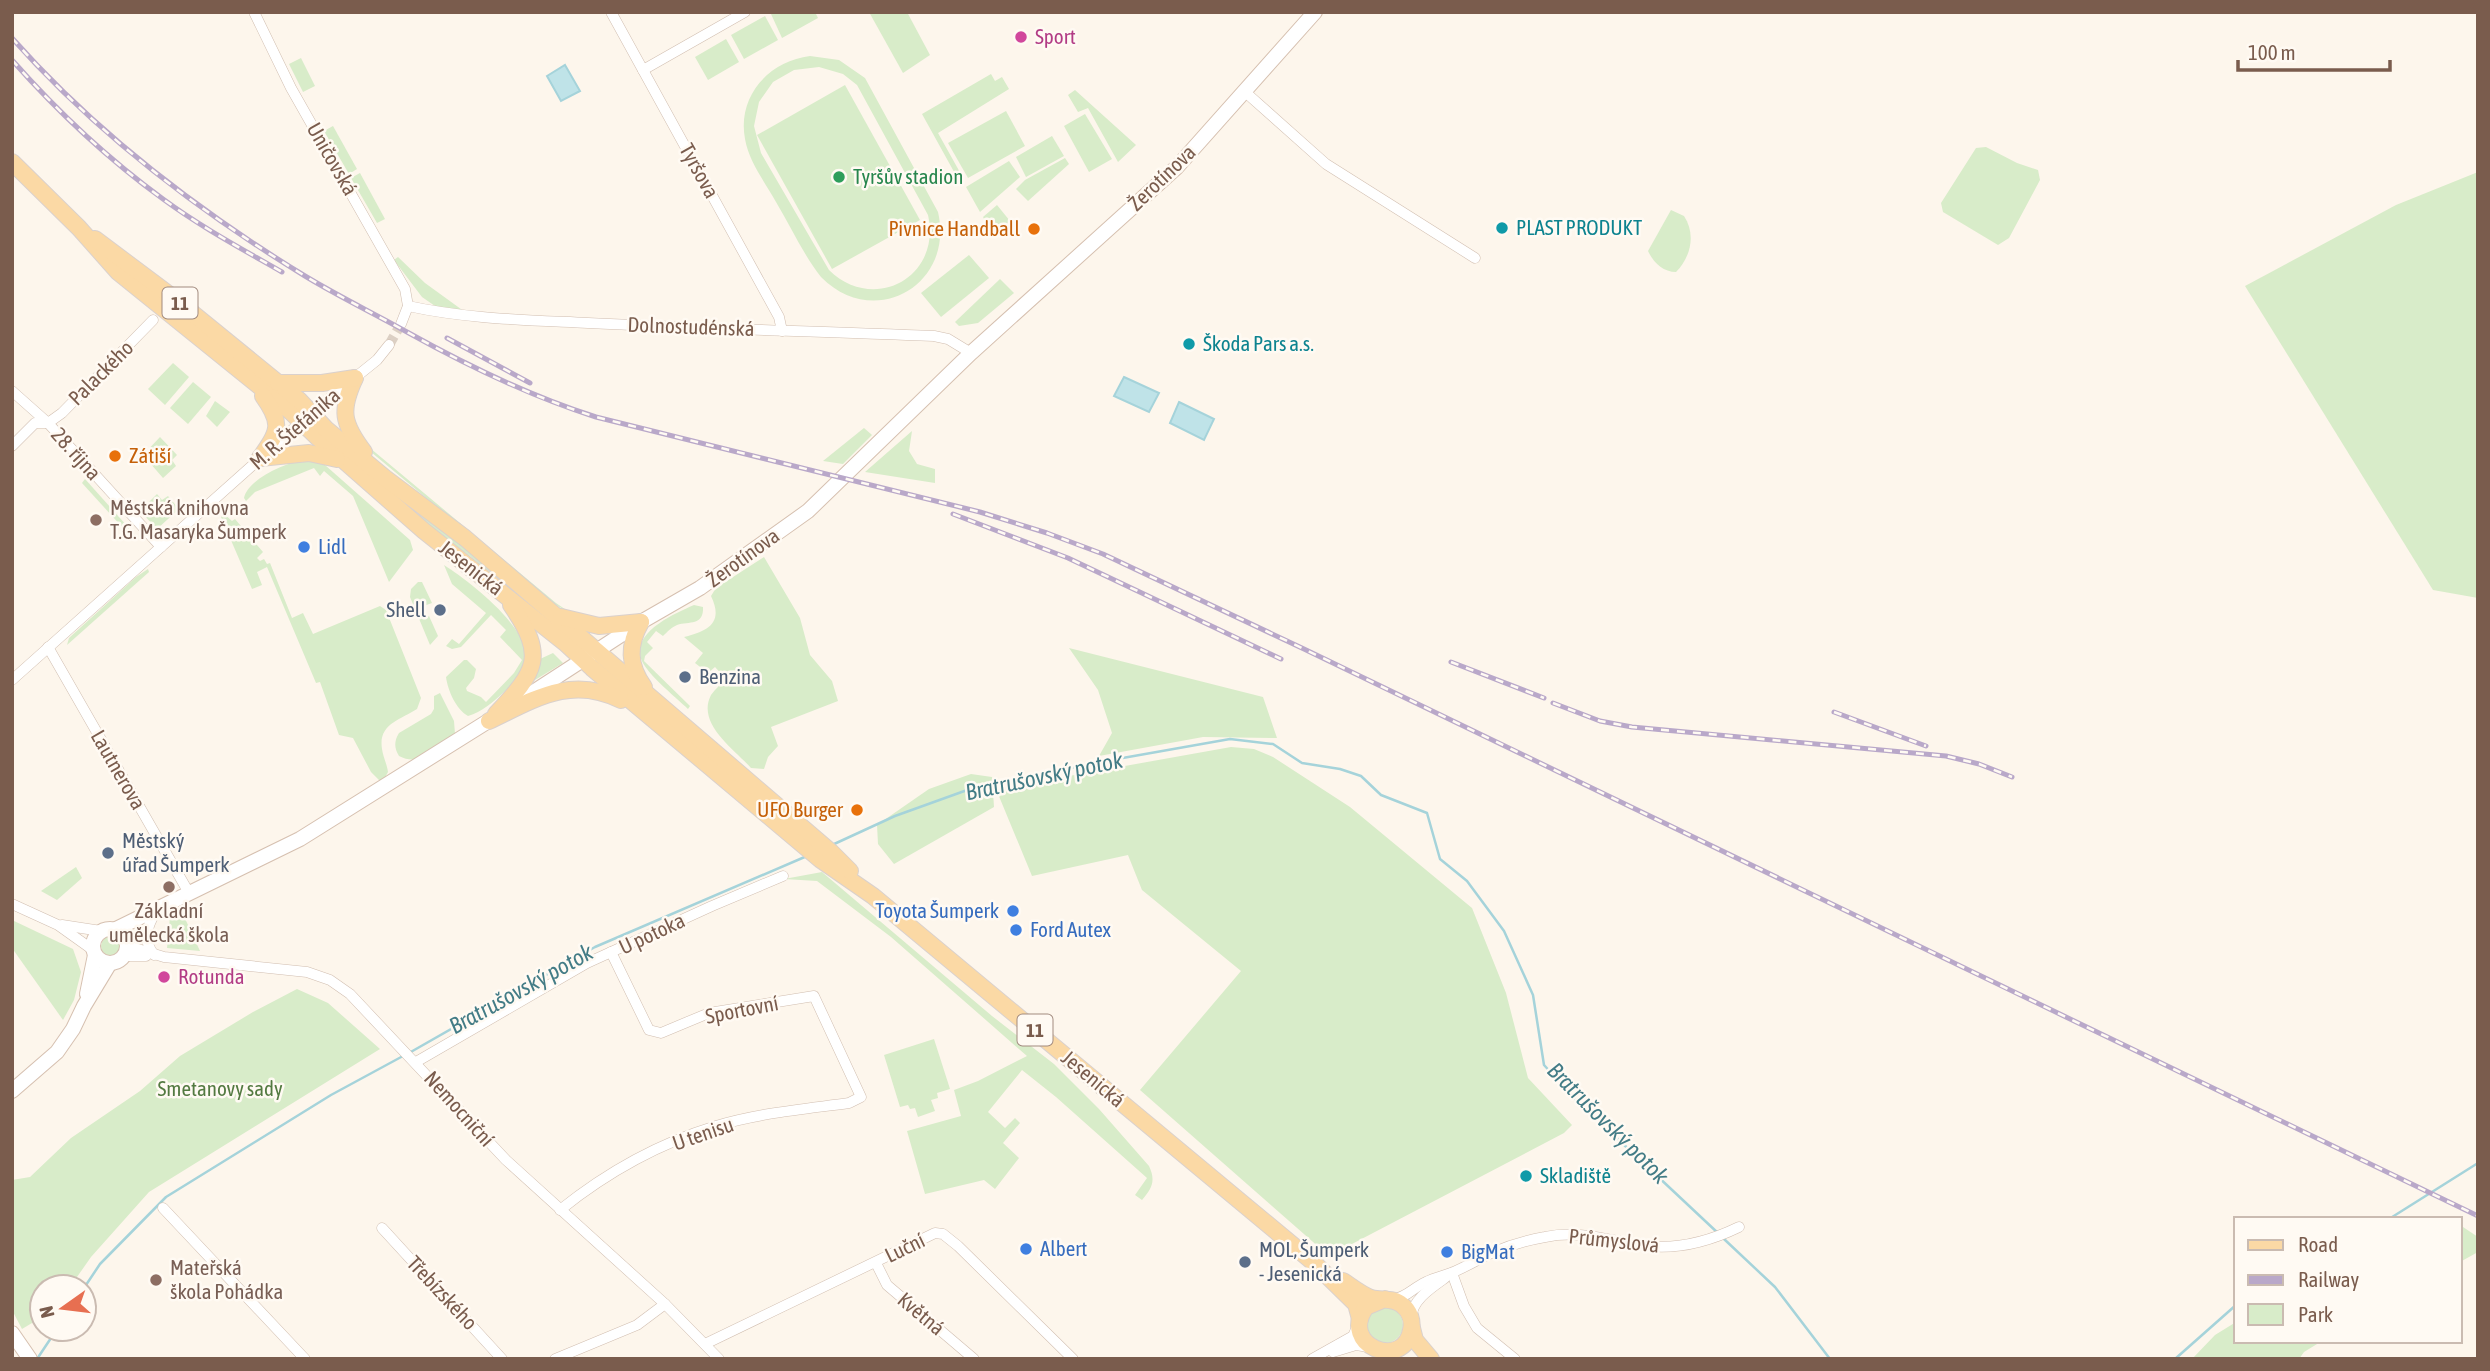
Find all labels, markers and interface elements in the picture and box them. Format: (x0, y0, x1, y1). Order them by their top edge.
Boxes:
place label: Sport (1035, 24, 1076, 48)
scale bar (2238, 28, 2390, 72)
marker: Sport (1013, 29, 1029, 45)
text: 100 m (2248, 40, 2296, 64)
street label: Uničovská (302, 118, 363, 199)
street label: Tyršova (675, 139, 725, 202)
street label: Žerotínova (1123, 139, 1200, 215)
place label: Tyršův stadion (853, 164, 963, 188)
marker: Tyršův stadion (831, 169, 847, 185)
place label: PLAST PRODUKT (1516, 215, 1642, 239)
place label: Pivnice Handball (888, 216, 1020, 240)
marker: PLAST PRODUKT (1494, 220, 1510, 236)
marker: Pivnice Handball (1026, 221, 1042, 237)
road number: 11 (162, 288, 198, 318)
street label: Dolnostudénská (627, 312, 755, 340)
place label: Škoda Pars a.s. (1203, 331, 1314, 355)
street label: Palackého (63, 335, 137, 409)
marker: Škoda Pars a.s. (1181, 336, 1197, 352)
street label: M. R. Štefánika (244, 383, 344, 474)
street label: 28. října (47, 422, 106, 484)
place label: Zátiší (129, 443, 172, 467)
marker: Zátiší (107, 448, 123, 464)
place label: Městská knihovna T.G. Masaryka Šumperk (110, 495, 286, 543)
marker: Městská knihovna T.G. Masaryka Šumperk (88, 512, 104, 528)
street label: Žerotínova (701, 523, 783, 592)
place label: Lidl (318, 534, 347, 558)
street label: Jesenická (435, 535, 509, 600)
marker: Lidl (296, 539, 312, 555)
place label: Shell (386, 597, 426, 621)
marker: Shell (432, 602, 448, 618)
place label: Benzina (699, 664, 761, 688)
marker: Benzina (677, 669, 693, 685)
street label: Lautnerova (87, 725, 151, 814)
water label: Bratrušovský potok (963, 746, 1126, 805)
place label: UFO Burger (757, 797, 844, 821)
marker: UFO Burger (849, 802, 865, 818)
place label: Městský úřad Šumperk (122, 828, 230, 876)
marker: Městský úřad Šumperk (100, 845, 116, 861)
marker: Základní umělecká škola (161, 879, 177, 895)
place label: Základní umělecká škola (109, 898, 229, 946)
place label: Toyota Šumperk (875, 898, 999, 922)
marker: Toyota Šumperk (1005, 903, 1021, 919)
street label: U potoka (615, 907, 688, 959)
place label: Ford Autex (1030, 917, 1112, 941)
marker: Ford Autex (1008, 922, 1024, 938)
water label: Bratrušovský potok (445, 938, 598, 1039)
place label: Rotunda (178, 964, 244, 988)
marker: Rotunda (156, 969, 172, 985)
street label: Sportovní (703, 990, 780, 1028)
road number: 11 (1018, 1014, 1052, 1046)
street label: Jesenická (1057, 1045, 1130, 1112)
water label: Bratrušovský potok (1542, 1057, 1674, 1189)
street label: Nemocniční (420, 1066, 500, 1151)
park label: Smetanovy sady (157, 1076, 283, 1100)
street label: U tenisu (669, 1111, 736, 1155)
place label: Skladiště (1540, 1163, 1611, 1187)
marker: Skladiště (1518, 1168, 1534, 1184)
legend (2234, 1217, 2462, 1343)
street label: Průmyslová (1568, 1223, 1661, 1257)
street label: Luční (881, 1227, 928, 1267)
text: Road (2298, 1232, 2338, 1256)
place label: Albert (1040, 1236, 1087, 1260)
place label: MOL, Šumperk - Jesenická (1259, 1237, 1369, 1285)
place label: BigMat (1461, 1239, 1515, 1263)
marker: Albert (1018, 1241, 1034, 1257)
marker: BigMat (1439, 1244, 1455, 1260)
street label: Třebízského (403, 1251, 483, 1334)
marker: MOL, Šumperk - Jesenická (1237, 1254, 1253, 1270)
place label: Mateřská škola Pohádka (170, 1255, 283, 1303)
text: Railway (2298, 1267, 2360, 1291)
marker: Mateřská škola Pohádka (148, 1272, 164, 1288)
north arrow (28, 1273, 98, 1343)
street label: Květná (893, 1287, 950, 1340)
text: Park (2298, 1302, 2333, 1326)
text: N (34, 1304, 59, 1320)

